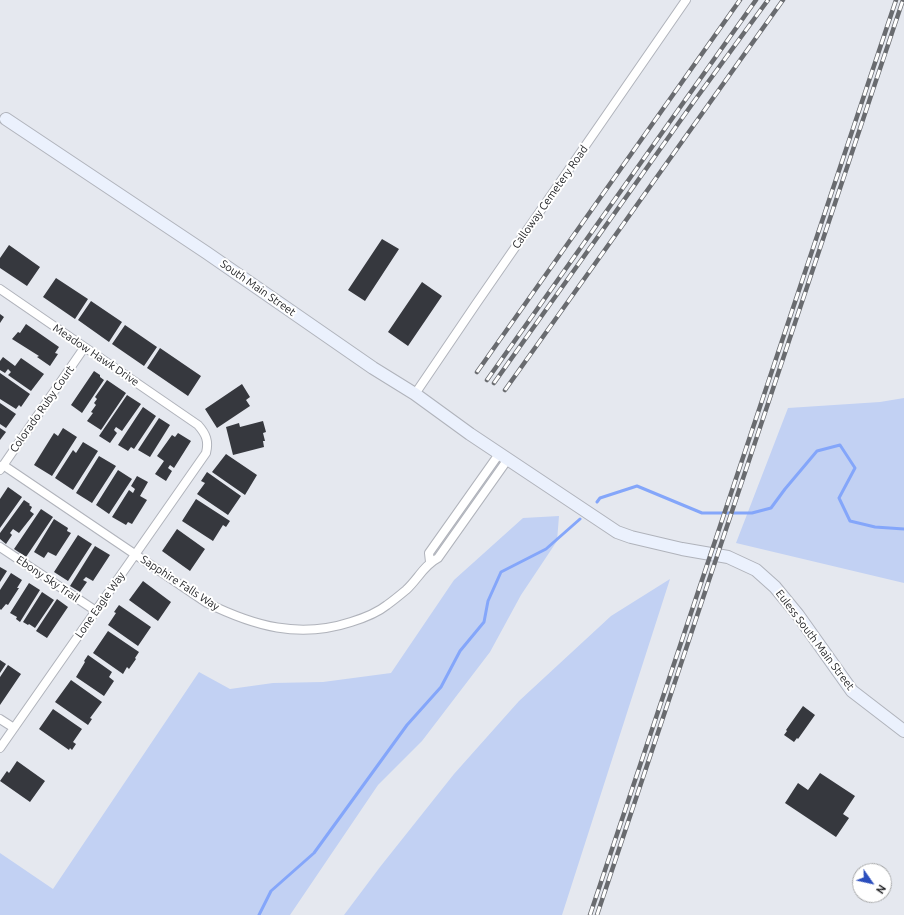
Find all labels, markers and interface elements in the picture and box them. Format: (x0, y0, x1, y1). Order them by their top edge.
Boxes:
street label: Calloway Cemetery Road (509, 143, 591, 251)
street label: South Main Street (218, 257, 298, 319)
street label: Meadow Hawk Drive (50, 321, 142, 389)
street label: Colorado Ruby Court (7, 363, 77, 455)
street label: Ebony Sky Trail (14, 553, 82, 605)
street label: Sapphire Falls Way (138, 553, 222, 613)
street label: Lone Eagle Way (72, 570, 128, 640)
street label: Euless South Main Street (773, 587, 857, 693)
north arrow (852, 863, 892, 903)
text: N (874, 882, 888, 896)

